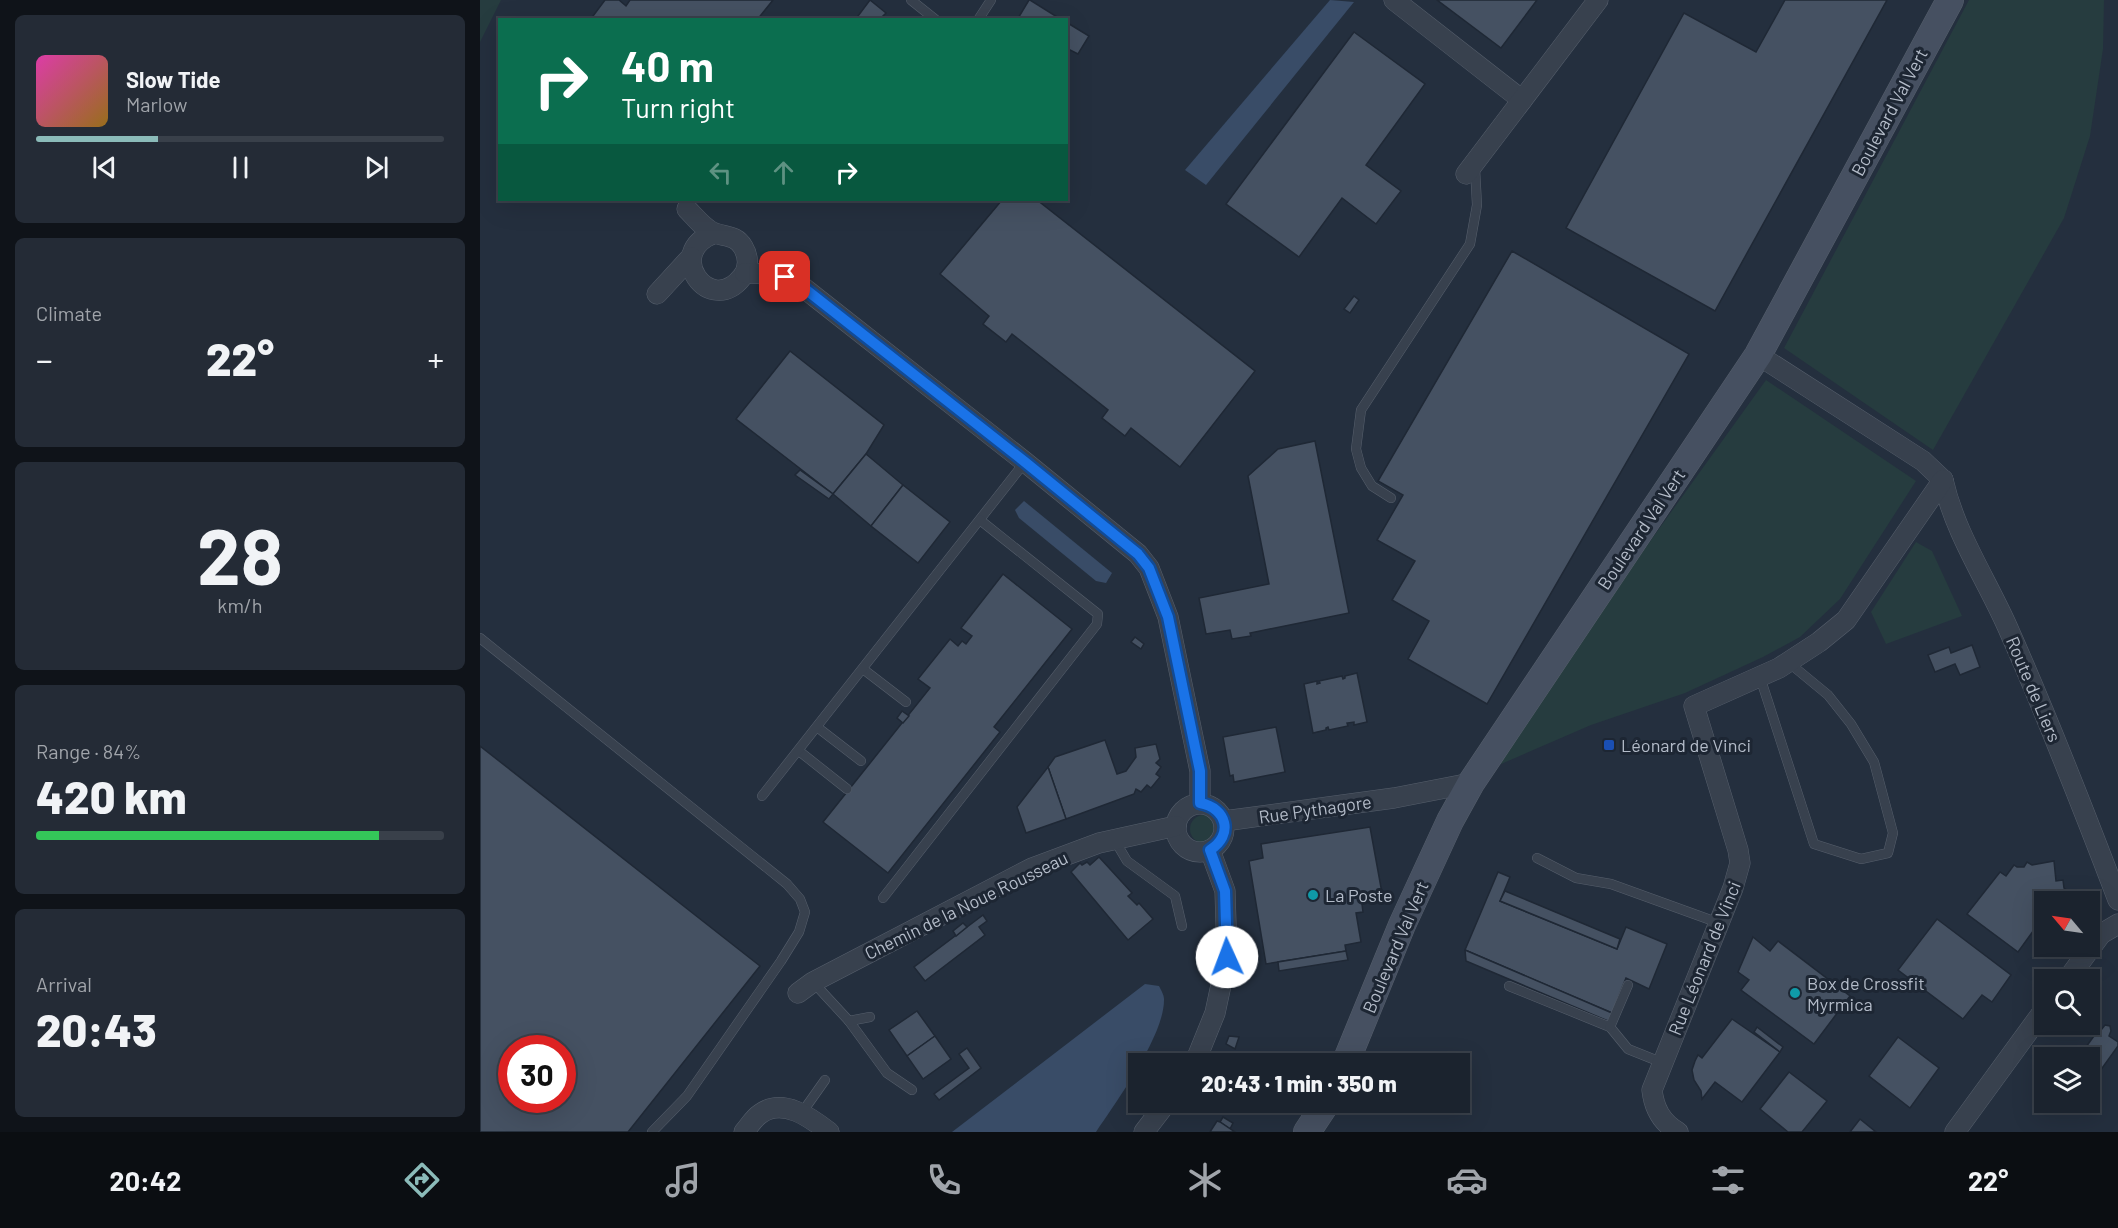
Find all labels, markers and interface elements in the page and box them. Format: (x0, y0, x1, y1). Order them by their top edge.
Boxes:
text: 40 m (621, 40, 714, 90)
icon: right (522, 42, 600, 120)
street label: Boulevard Val Vert (1846, 45, 1932, 179)
text: Slow Tide (126, 66, 221, 92)
text: Turn right (621, 91, 735, 123)
text: Marlow (126, 92, 187, 116)
icon: previous (88, 151, 121, 184)
icon: pause (224, 151, 257, 184)
icon: next (360, 151, 393, 184)
icon: left (704, 156, 737, 189)
icon: ahead (767, 156, 800, 189)
icon: right (830, 156, 863, 189)
pin (759, 251, 810, 302)
icon: arrive (768, 260, 801, 293)
text: Climate (36, 301, 102, 325)
text: 22° (206, 331, 274, 385)
text: − (36, 339, 53, 379)
text: + (427, 339, 444, 379)
street label: Boulevard Val Vert (1592, 464, 1690, 594)
text: 28 (197, 507, 283, 601)
text: km/h (217, 593, 263, 617)
street label: Route de Liers (2002, 633, 2066, 745)
place label: Léonard de Vinci (1621, 734, 1751, 756)
marker: Léonard de Vinci (1602, 738, 1616, 752)
text: Range · 84% (36, 739, 141, 763)
text: 420 km (36, 769, 187, 823)
street label: Rue Pythagore (1257, 790, 1373, 828)
street label: Chemin de la Noue Rousseau (861, 846, 1071, 964)
street label: Boulevard Val Vert (1357, 878, 1433, 1016)
street label: Rue Léonard de Vinci (1663, 878, 1745, 1038)
place label: La Poste (1325, 884, 1393, 906)
marker: La Poste (1306, 888, 1320, 902)
north arrow (2034, 891, 2100, 957)
map controls (2034, 891, 2100, 1113)
position arrow (1195, 925, 1259, 989)
button: search (2034, 969, 2100, 1035)
text: Arrival (36, 972, 92, 996)
place label: Box de Crossfit Myrmica (1807, 972, 1925, 1015)
marker: Box de Crossfit Myrmica (1788, 986, 1802, 1000)
text: 20:43 (36, 1002, 157, 1056)
speed limit sign: 30 (498, 1035, 576, 1113)
button: layers (2034, 1047, 2100, 1113)
text: 20:43 · 1 min · 350 m (1201, 1070, 1397, 1096)
icon: directions (401, 1159, 443, 1201)
icon: music (662, 1159, 704, 1201)
icon: phone (923, 1159, 965, 1201)
icon: climate (1184, 1159, 1226, 1201)
icon: car (1446, 1159, 1488, 1201)
icon: filters (1707, 1159, 1749, 1201)
text: 20:42 (110, 1164, 181, 1196)
text: 22° (1968, 1164, 2008, 1196)

